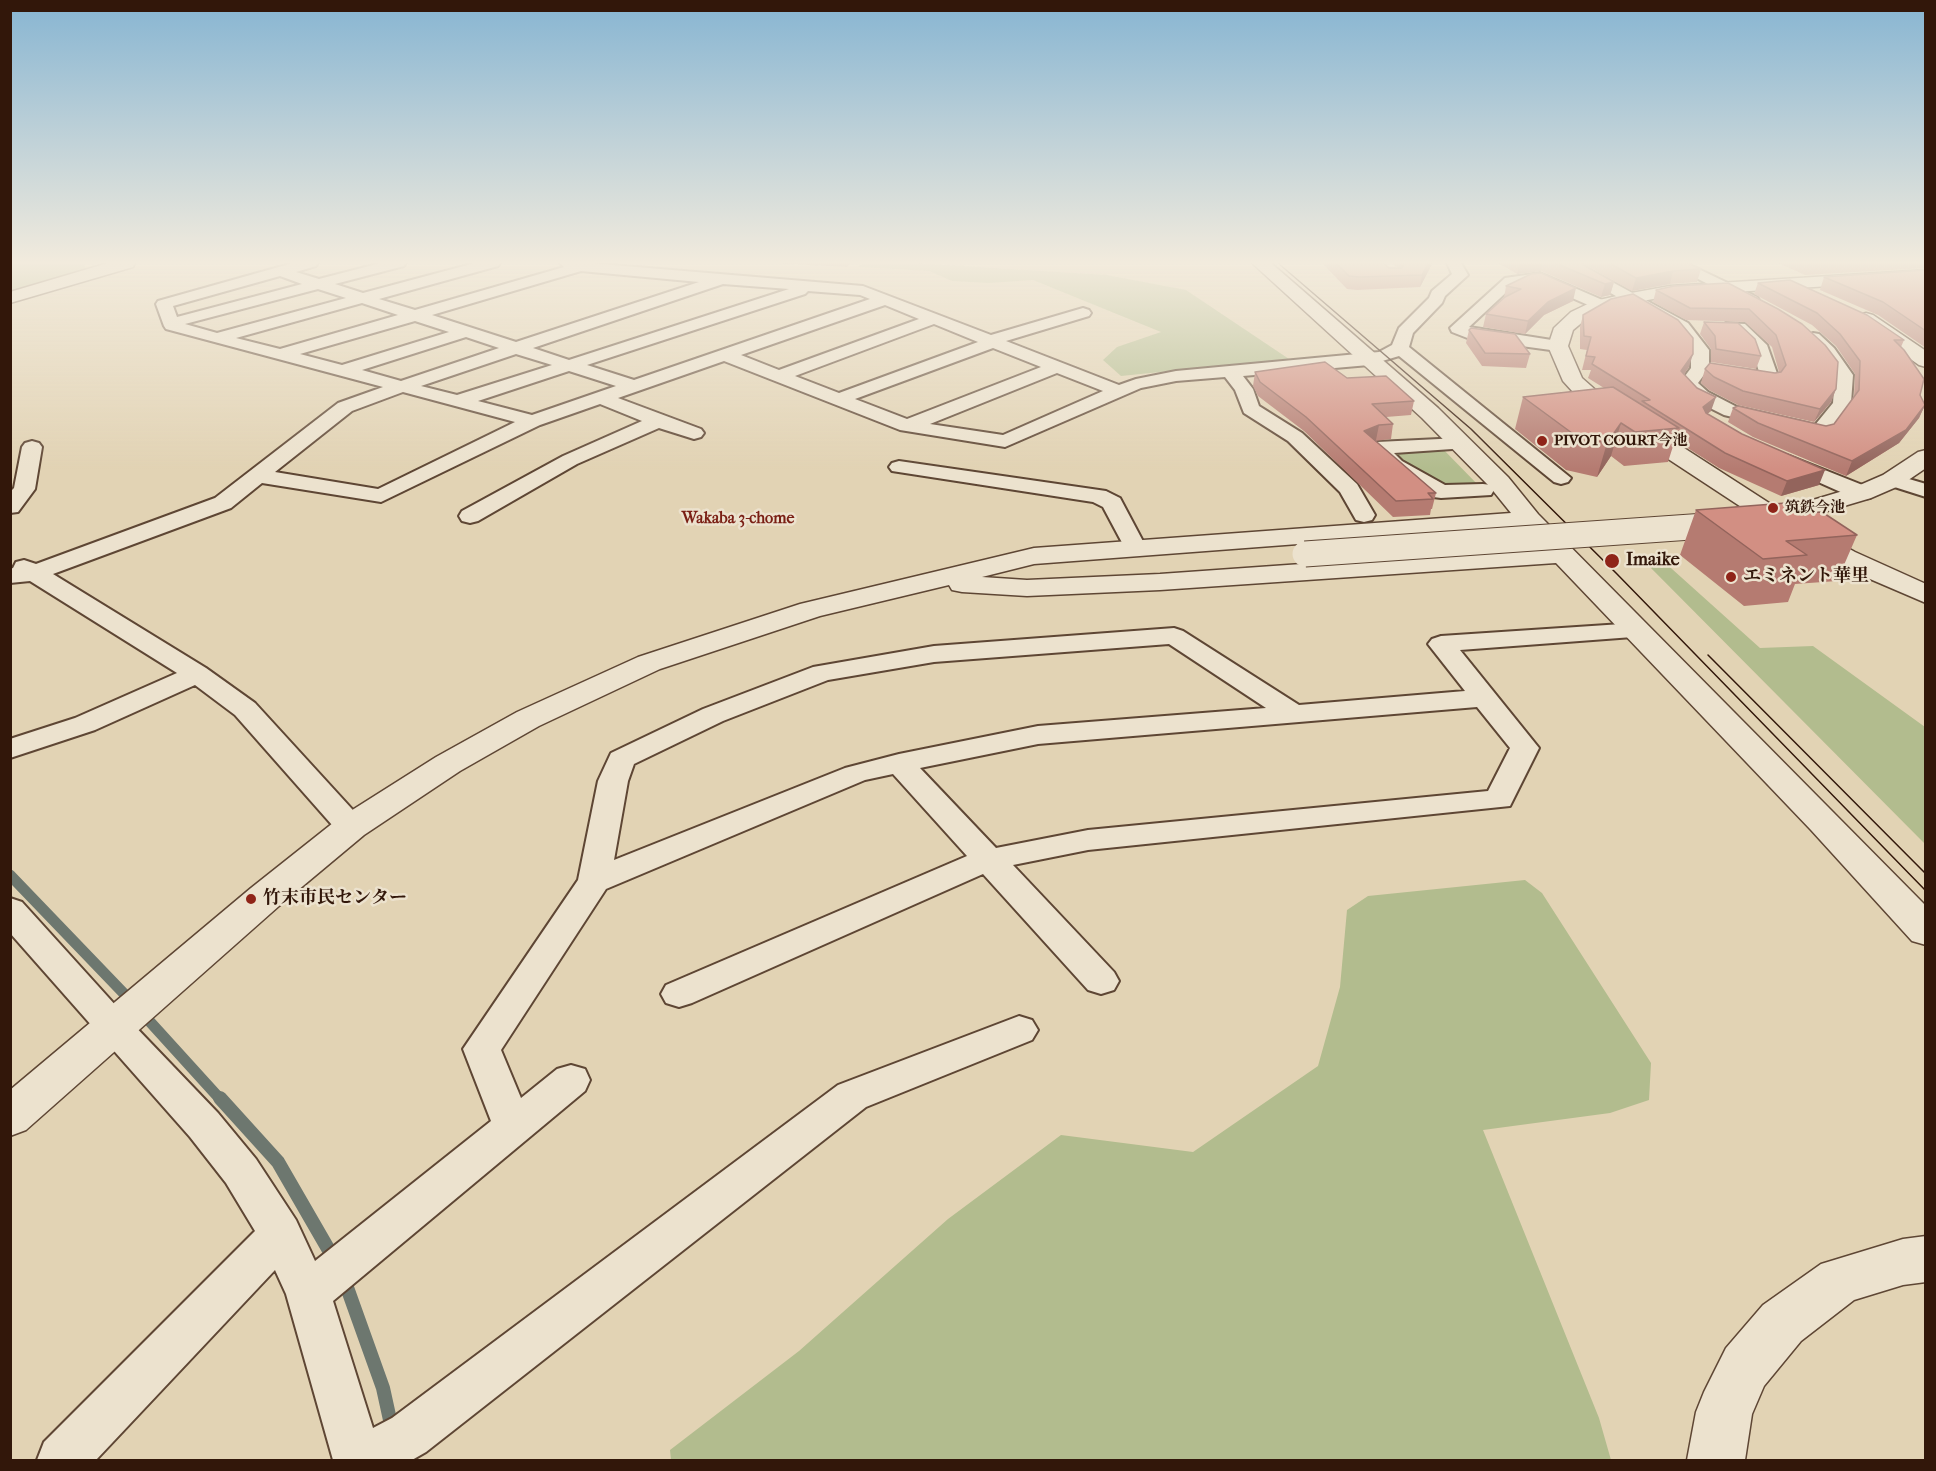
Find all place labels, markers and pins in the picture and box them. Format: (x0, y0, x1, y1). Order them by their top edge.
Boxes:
place label: PIVOT COURT今池 (1554, 432, 1687, 450)
marker: PIVOT COURT今池 (1535, 434, 1549, 448)
place label: 筑鉄今池 (1785, 499, 1845, 517)
marker: 筑鉄今池 (1766, 501, 1780, 515)
place label: Imaike (1626, 550, 1680, 572)
marker: Imaike (1603, 552, 1621, 570)
place label: エミネント華里 (1743, 566, 1869, 588)
marker: エミネント華里 (1724, 570, 1738, 584)
place label: 竹末市民センター (263, 888, 407, 910)
marker: 竹末市民センター (244, 892, 258, 906)

